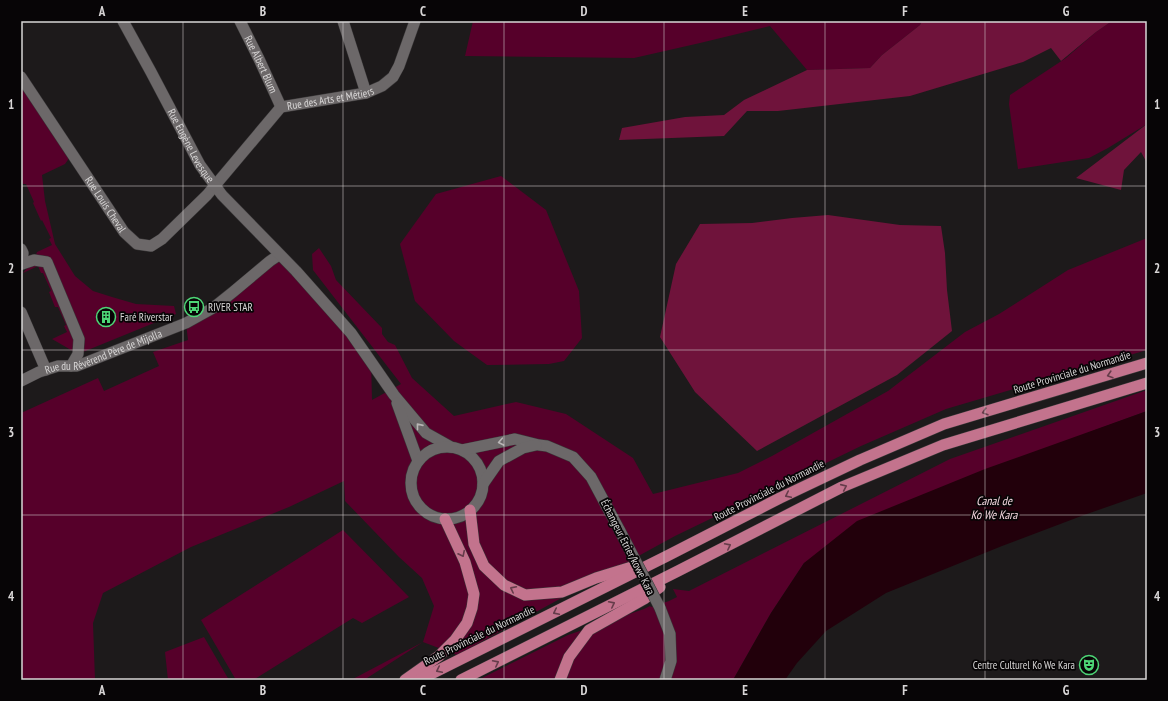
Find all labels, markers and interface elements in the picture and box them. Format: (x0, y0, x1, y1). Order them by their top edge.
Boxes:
text: A (98, 3, 106, 20)
text: B (260, 3, 266, 20)
text: C (420, 3, 426, 20)
text: D (581, 3, 588, 20)
text: E (742, 3, 748, 20)
text: F (902, 3, 908, 20)
text: G (1063, 3, 1070, 20)
street label: Rue Albert Blum (241, 33, 281, 95)
street label: Rue des Arts et Métiers (286, 83, 376, 113)
text: 1 (8, 96, 14, 113)
text: 1 (1154, 96, 1160, 113)
street label: Rue Eugène Levesque (165, 106, 218, 186)
street label: Rue Louis Cheval (82, 174, 130, 236)
text: 2 (8, 260, 14, 277)
text: 2 (1154, 260, 1160, 277)
bus stop icon: RIVER STAR (183, 296, 205, 318)
place label: RIVER STAR (208, 300, 253, 314)
building icon: Faré Riverstar (95, 306, 117, 328)
place label: Faré Riverstar (120, 310, 172, 324)
street label: Rue du Révérend Père de Mijolla (43, 326, 164, 377)
street label: Route Provinciale du Normandie (1012, 347, 1133, 396)
one-way arrow (1106, 370, 1113, 379)
one-way arrow (982, 407, 989, 416)
one-way arrow (417, 423, 424, 430)
text: 3 (8, 424, 14, 441)
text: 3 (1154, 424, 1160, 441)
one-way arrow (498, 437, 504, 446)
street label: Route Provinciale du Normandie (712, 456, 827, 524)
one-way arrow (840, 483, 847, 491)
one-way arrow (785, 490, 792, 497)
water label: Canal de Ko We Kara (971, 493, 1019, 522)
street label: Échangeur Etrier/kowe Kara (598, 497, 658, 597)
one-way arrow (724, 543, 731, 550)
one-way arrow (457, 550, 465, 557)
one-way arrow (509, 586, 517, 594)
text: 4 (8, 588, 15, 605)
text: 4 (1154, 588, 1161, 605)
one-way arrow (608, 601, 615, 609)
street label: Route Provinciale du Normandie (421, 602, 537, 668)
one-way arrow (552, 607, 560, 615)
theatre icon: Centre Culturel Ko We Kara (1078, 654, 1100, 676)
place label: Centre Culturel Ko We Kara (973, 658, 1075, 672)
one-way arrow (492, 660, 499, 667)
one-way arrow (436, 665, 444, 673)
text: A (98, 682, 106, 699)
text: B (260, 682, 266, 699)
text: C (420, 682, 426, 699)
text: D (581, 682, 588, 699)
text: E (742, 682, 748, 699)
text: F (902, 682, 908, 699)
text: G (1063, 682, 1070, 699)

